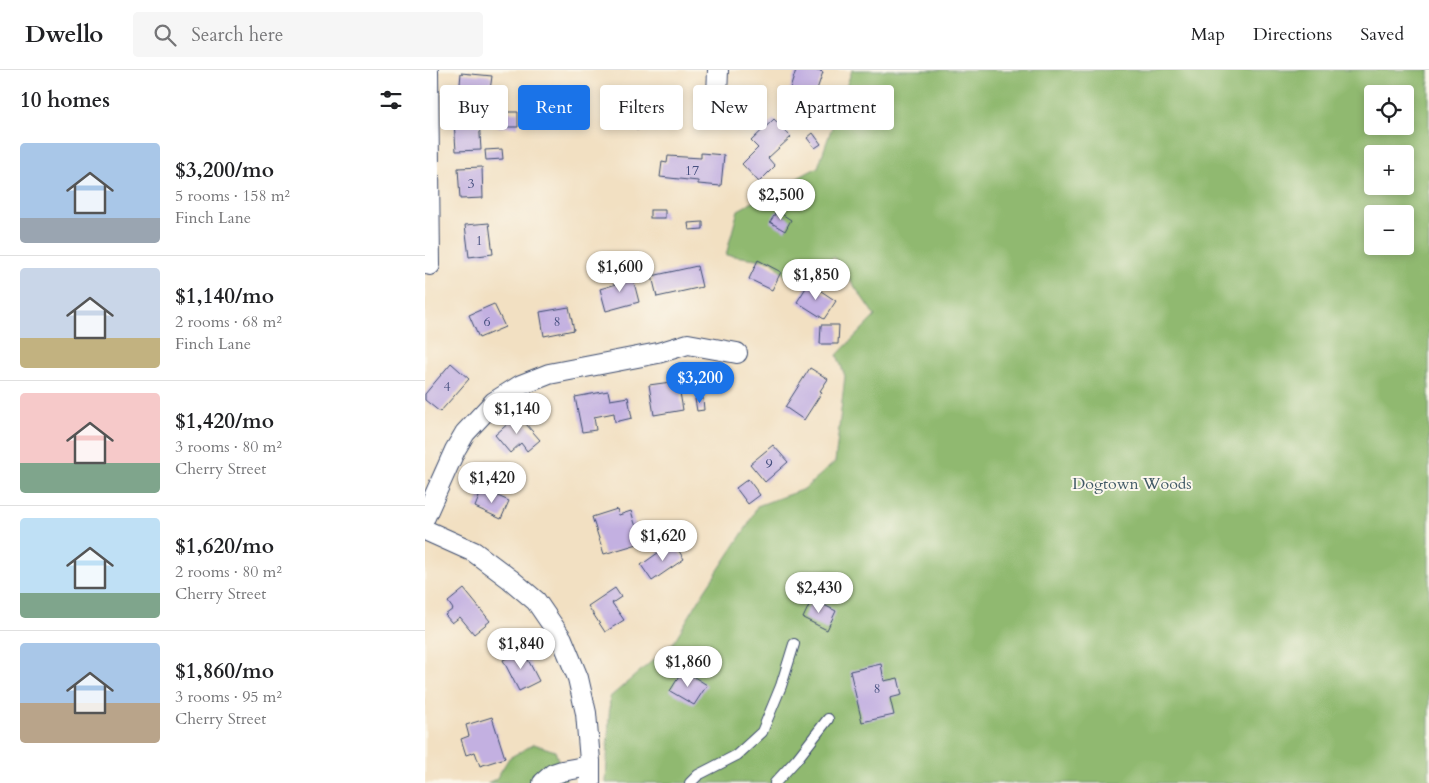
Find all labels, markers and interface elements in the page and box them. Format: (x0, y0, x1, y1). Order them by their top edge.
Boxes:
search box (133, 12, 483, 57)
text: Dwello (25, 18, 103, 51)
icon: search (151, 21, 179, 49)
text: Search here (191, 22, 283, 48)
text: Map (1191, 22, 1225, 47)
text: Directions (1253, 22, 1332, 47)
text: Saved (1360, 22, 1404, 47)
chip: Buy (440, 85, 508, 130)
chip: Rent (518, 85, 590, 130)
chip: Filters (600, 85, 683, 130)
chip: New (693, 85, 767, 130)
chip: Apartment (777, 85, 894, 130)
map controls (1364, 85, 1414, 255)
button: locate (1364, 85, 1414, 135)
text: 10 homes (20, 86, 110, 115)
icon: filters (377, 86, 405, 114)
button: + (1364, 145, 1414, 195)
text: $3,200/mo (175, 156, 274, 185)
house number: 17 (685, 161, 699, 180)
icon: home (60, 163, 120, 223)
house number: 3 (467, 174, 475, 193)
pin: $2,500 (740, 178, 822, 221)
text: $2,500 (758, 184, 804, 206)
text: 5 rooms · 158 m² (175, 185, 290, 207)
button: − (1364, 205, 1414, 255)
text: Finch Lane (175, 207, 251, 229)
house number: 1 (475, 231, 483, 250)
pin: $1,600 (579, 250, 661, 293)
text: $1,600 (597, 256, 643, 278)
pin: $1,850 (775, 258, 857, 301)
text: $1,850 (793, 264, 839, 286)
text: $1,140/mo (175, 282, 274, 311)
icon: home (60, 288, 120, 348)
text: 2 rooms · 68 m² (175, 311, 282, 333)
house number: 6 (483, 312, 491, 331)
house number: 8 (553, 312, 561, 331)
text: Finch Lane (175, 333, 251, 355)
pin: $3,200 (659, 362, 741, 404)
text: $3,200 (677, 367, 723, 389)
house number: 4 (443, 377, 451, 396)
pin: $1,140 (476, 392, 558, 435)
text: $1,140 (494, 398, 540, 420)
text: $1,420/mo (175, 407, 274, 436)
icon: home (60, 413, 120, 473)
text: 3 rooms · 80 m² (175, 436, 282, 458)
house number: 9 (765, 454, 773, 473)
text: Cherry Street (175, 458, 266, 480)
pin: $1,420 (451, 462, 533, 504)
text: $1,420 (469, 467, 515, 489)
park label: Dogtown Woods (1072, 473, 1192, 495)
pin: $1,620 (622, 520, 704, 562)
text: $1,620 (640, 525, 686, 547)
text: $1,620/mo (175, 532, 274, 561)
icon: home (60, 538, 120, 598)
text: 2 rooms · 80 m² (175, 561, 282, 583)
pin: $2,430 (778, 572, 860, 614)
text: $2,430 (796, 577, 842, 599)
text: Cherry Street (175, 583, 266, 605)
pin: $1,840 (480, 628, 562, 670)
text: $1,840 (498, 633, 544, 655)
pin: $1,860 (647, 646, 729, 688)
text: $1,860 (665, 651, 711, 673)
text: $1,860/mo (175, 657, 274, 686)
icon: home (60, 663, 120, 723)
house number: 8 (873, 679, 881, 698)
text: 3 rooms · 95 m² (175, 686, 282, 708)
text: Cherry Street (175, 708, 266, 730)

